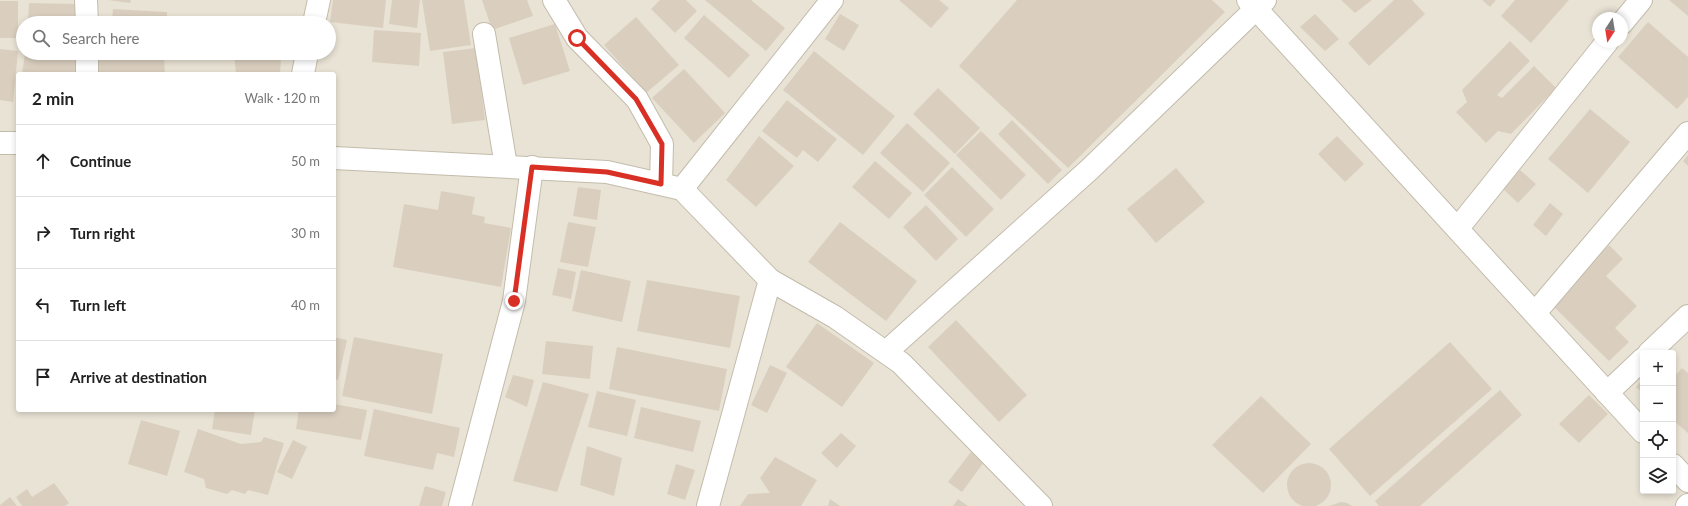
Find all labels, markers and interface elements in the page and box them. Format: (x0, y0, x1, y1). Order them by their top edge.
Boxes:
north arrow (1592, 12, 1628, 48)
search box (16, 16, 336, 60)
icon: search (30, 27, 52, 49)
text: Search here (62, 29, 139, 47)
route start (568, 29, 586, 47)
text: 2 min (32, 88, 74, 109)
text: Walk · 120 m (244, 90, 320, 106)
icon: ahead (32, 150, 54, 172)
text: Continue (70, 152, 131, 170)
text: 50 m (291, 153, 320, 169)
icon: right (32, 222, 54, 244)
text: Turn right (70, 224, 135, 242)
text: 30 m (291, 225, 320, 241)
route end (505, 292, 523, 310)
icon: left (32, 294, 54, 316)
text: Turn left (70, 296, 126, 314)
text: 40 m (291, 297, 320, 313)
map controls (1640, 350, 1676, 494)
button: + (1640, 350, 1676, 386)
icon: arrive (32, 366, 54, 388)
text: Arrive at destination (70, 368, 207, 386)
button: − (1640, 386, 1676, 422)
button: locate (1640, 422, 1676, 458)
button: layers (1640, 458, 1676, 494)

